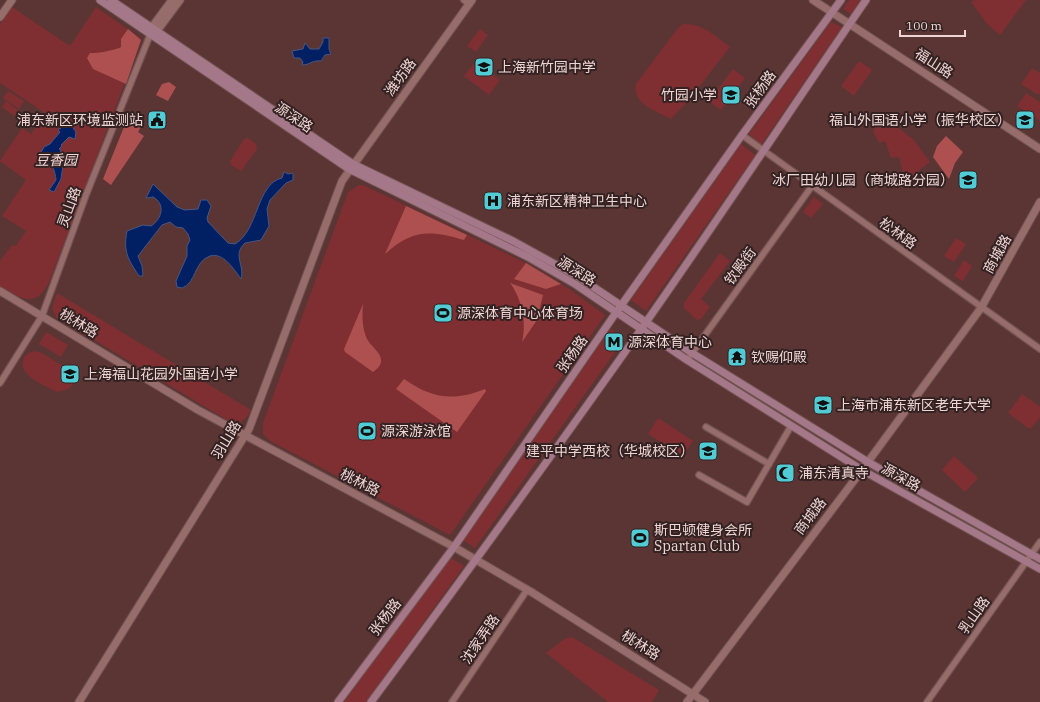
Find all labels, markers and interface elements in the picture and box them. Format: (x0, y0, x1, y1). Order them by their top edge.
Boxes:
scale bar (900, 12, 965, 38)
text: 100 m (906, 18, 942, 33)
street label: 福山路 (911, 44, 957, 82)
street label: 潍坊路 (380, 55, 420, 99)
school or university icon: 上海新竹园中学 (473, 56, 495, 78)
place label: 上海新竹园中学 (498, 58, 596, 76)
street label: 张杨路 (740, 67, 780, 111)
school or university icon: 竹园小学 (720, 84, 742, 106)
place label: 竹园小学 (661, 86, 717, 104)
street label: 源深路 (272, 98, 316, 136)
public building icon: 浦东新区环境监测站 (146, 109, 168, 131)
school or university icon: 福山外国语小学（振华校区） (1014, 109, 1036, 131)
place label: 浦东新区环境监测站 (17, 111, 143, 129)
place label: 福山外国语小学（振华校区） (829, 111, 1011, 129)
park label: 豆香园 (35, 151, 79, 169)
school or university icon: 冰厂田幼儿园（商城路分园） (957, 169, 979, 191)
place label: 冰厂田幼儿园（商城路分园） (772, 171, 954, 189)
street label: 灵山路 (53, 184, 85, 230)
hospital icon: 浦东新区精神卫生中心 (482, 190, 504, 212)
place label: 浦东新区精神卫生中心 (507, 192, 647, 210)
street label: 松林路 (876, 213, 920, 253)
street label: 商城路 (979, 231, 1015, 277)
street label: 钦殿街 (720, 244, 760, 288)
street label: 源深路 (554, 252, 600, 290)
sports icon: 源深体育中心体育场 (432, 302, 454, 324)
street label: 桃林路 (56, 304, 102, 342)
place label: 源深体育中心体育场 (457, 304, 583, 322)
metro station icon: 源深体育中心 (603, 331, 625, 353)
street label: 张杨路 (553, 332, 591, 376)
place label: 源深体育中心 (628, 333, 712, 351)
temple icon: 钦赐仰殿 (726, 346, 748, 368)
place label: 钦赐仰殿 (751, 348, 807, 366)
school or university icon: 上海福山花园外国语小学 (59, 363, 81, 385)
place label: 上海福山花园外国语小学 (84, 365, 238, 383)
school or university icon: 上海市浦东新区老年大学 (812, 394, 834, 416)
place label: 上海市浦东新区老年大学 (837, 396, 991, 414)
street label: 羽山路 (207, 417, 245, 463)
sports icon: 源深游泳馆 (356, 420, 378, 442)
place label: 源深游泳馆 (381, 422, 451, 440)
school or university icon: 建平中学西校（华城校区） (697, 440, 719, 462)
place label: 建平中学西校（华城校区） (526, 442, 694, 460)
street label: 源深路 (878, 459, 924, 495)
mosque icon: 浦东清真寺 (774, 462, 796, 484)
street label: 桃林路 (337, 464, 383, 500)
place label: 浦东清真寺 (799, 464, 869, 482)
street label: 商城路 (790, 494, 830, 538)
place label: 斯巴顿健身会所 Spartan Club (654, 521, 752, 555)
sports icon: 斯巴顿健身会所 Spartan Club (629, 527, 651, 549)
street label: 乳山路 (955, 593, 993, 637)
street label: 张杨路 (365, 595, 405, 639)
street label: 沈家弄路 (457, 611, 503, 667)
street label: 桃林路 (618, 626, 664, 664)

